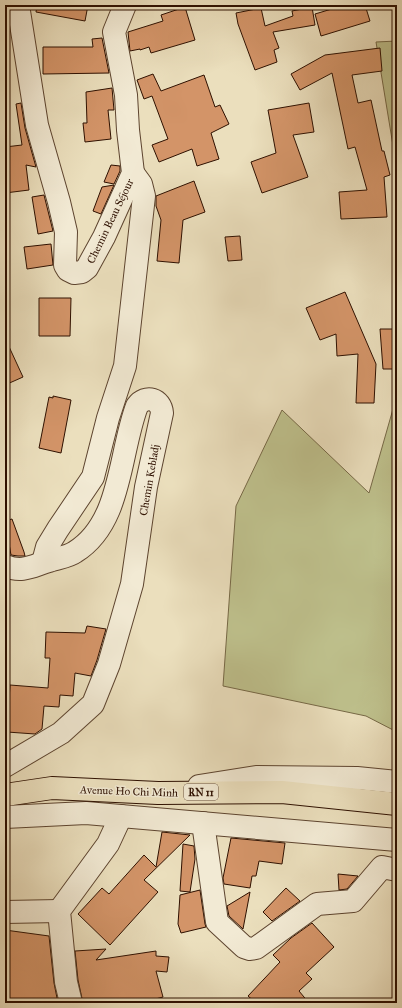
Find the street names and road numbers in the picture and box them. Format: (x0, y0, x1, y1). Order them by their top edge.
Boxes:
street label: Chemin Beau Séjour (84, 176, 137, 266)
street label: Chemin Kebladj (137, 443, 162, 517)
street label: Avenue Ho Chi Minh (79, 783, 178, 800)
road number: RN 11 (184, 784, 218, 800)

